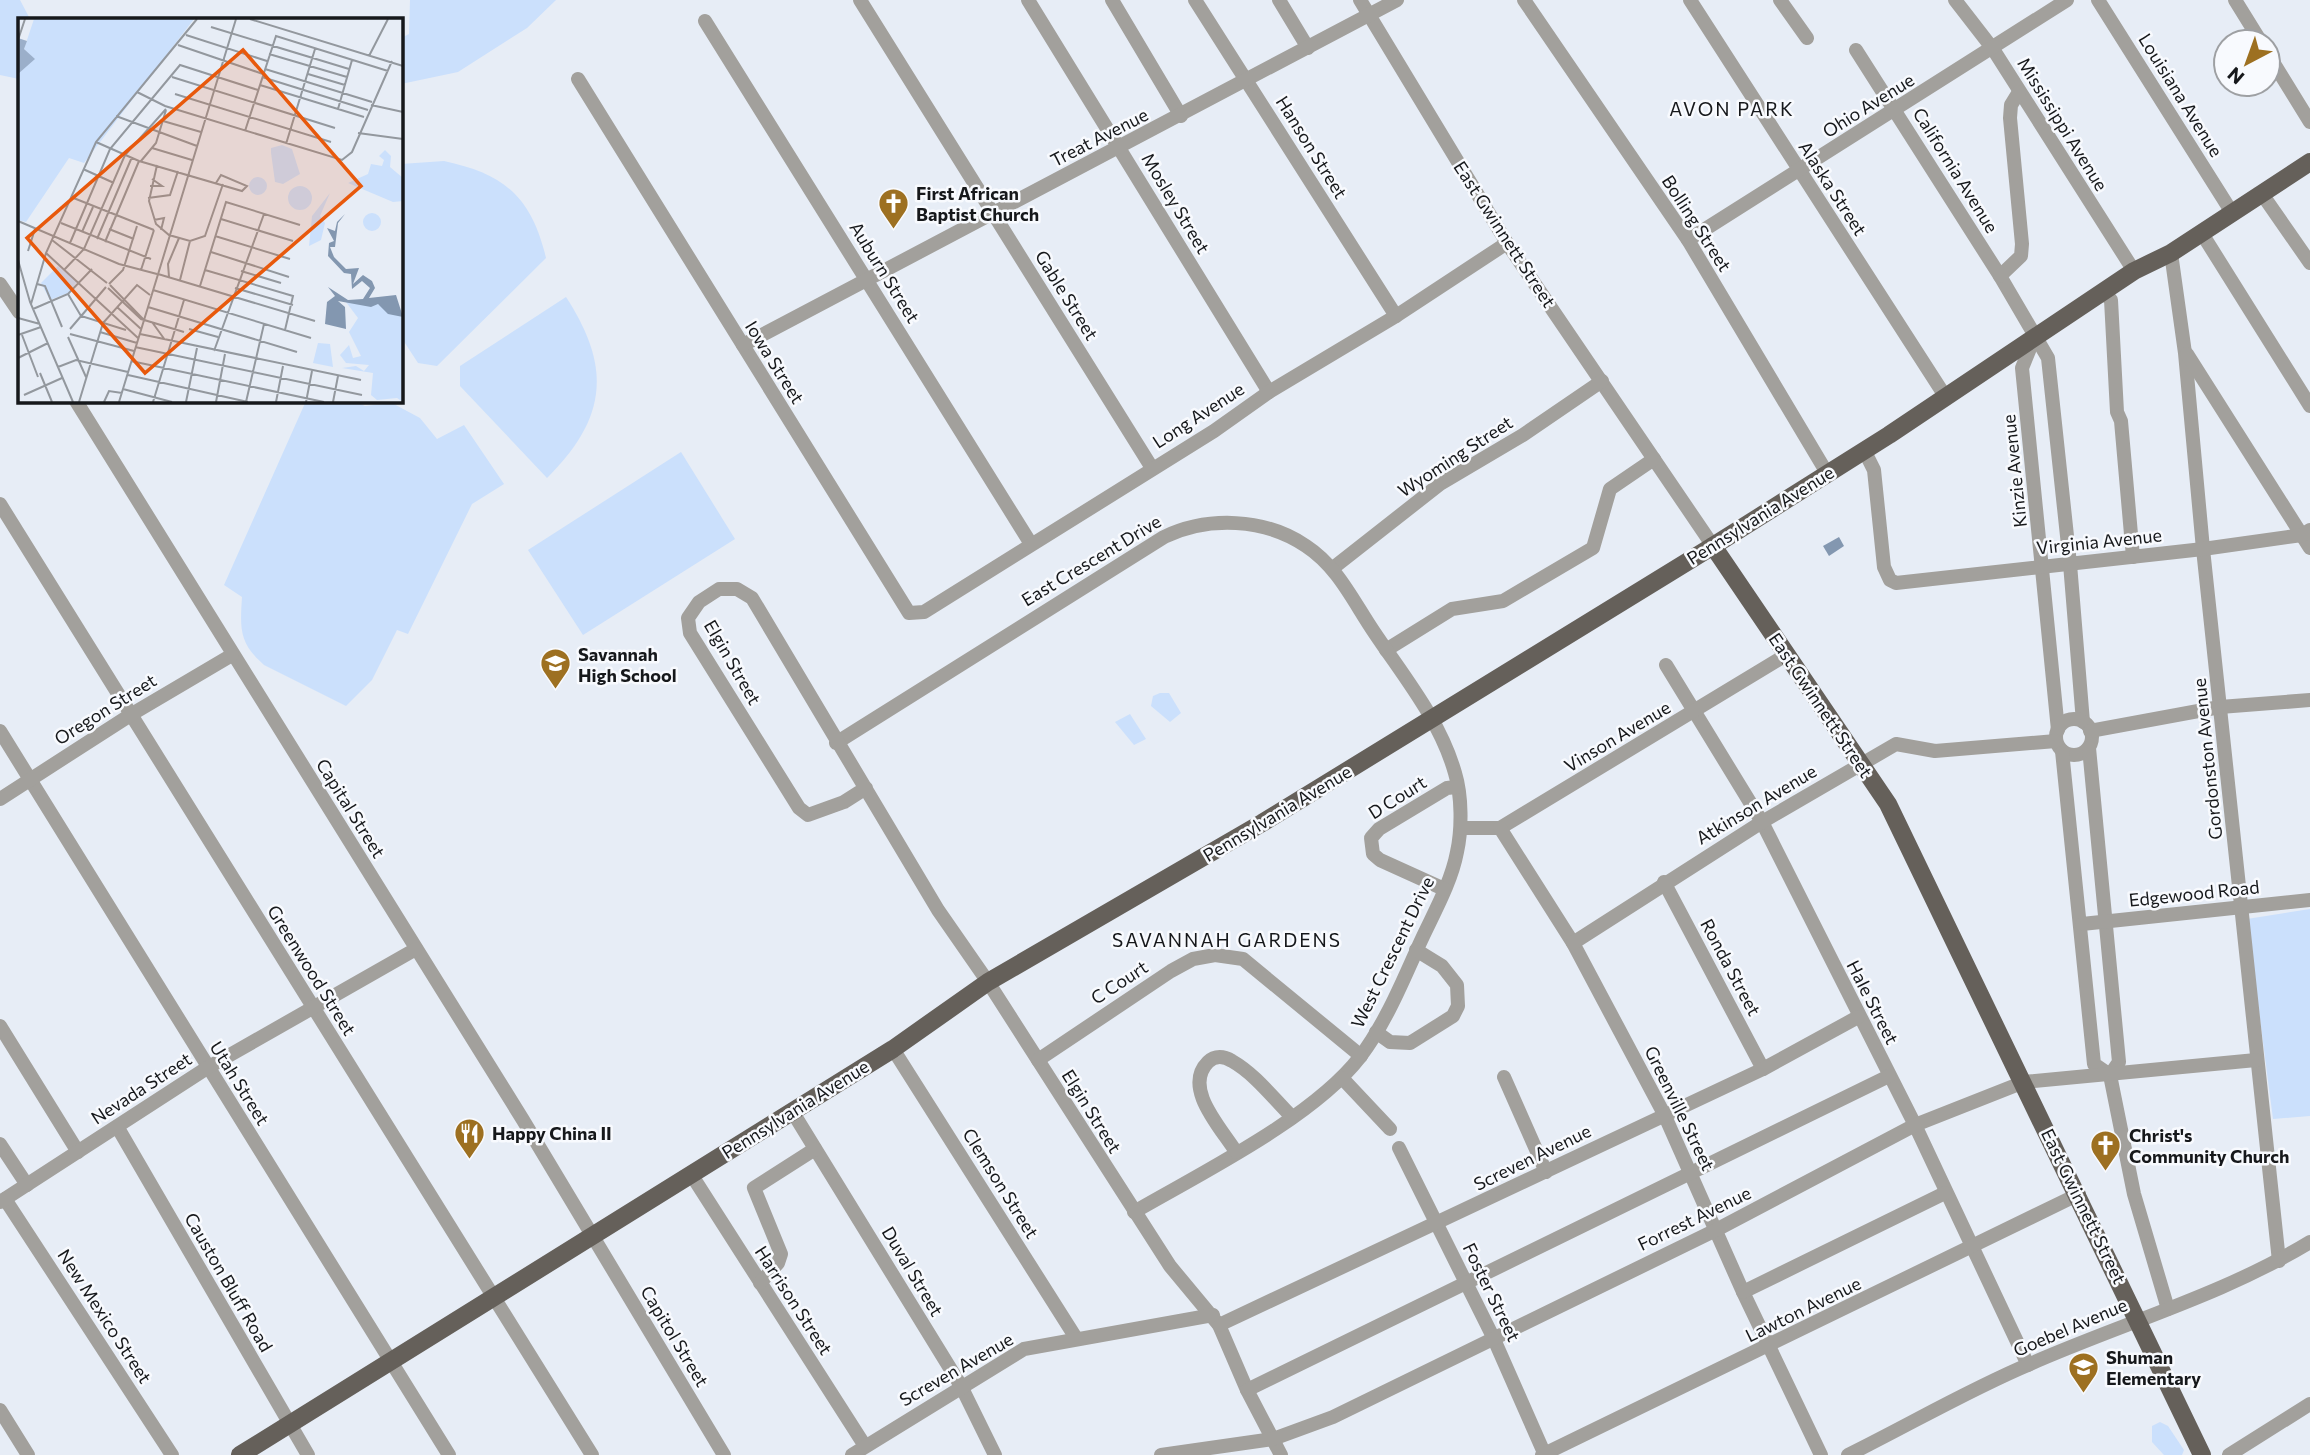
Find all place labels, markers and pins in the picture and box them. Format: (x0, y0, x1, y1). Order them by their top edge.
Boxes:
place label: First African Baptist Church (916, 182, 1039, 225)
church icon: First African Baptist Church (876, 186, 910, 230)
place label: Savannah High School (578, 643, 677, 686)
school or university icon: Savannah High School (538, 647, 572, 691)
restaurant icon: Happy China II (452, 1116, 486, 1160)
place label: Happy China II (492, 1122, 612, 1144)
place label: Christ's Community Church (2129, 1124, 2289, 1167)
church icon: Christ's Community Church (2089, 1128, 2123, 1172)
place label: Shuman Elementary (2106, 1346, 2201, 1389)
school or university icon: Shuman Elementary (2066, 1350, 2100, 1394)

